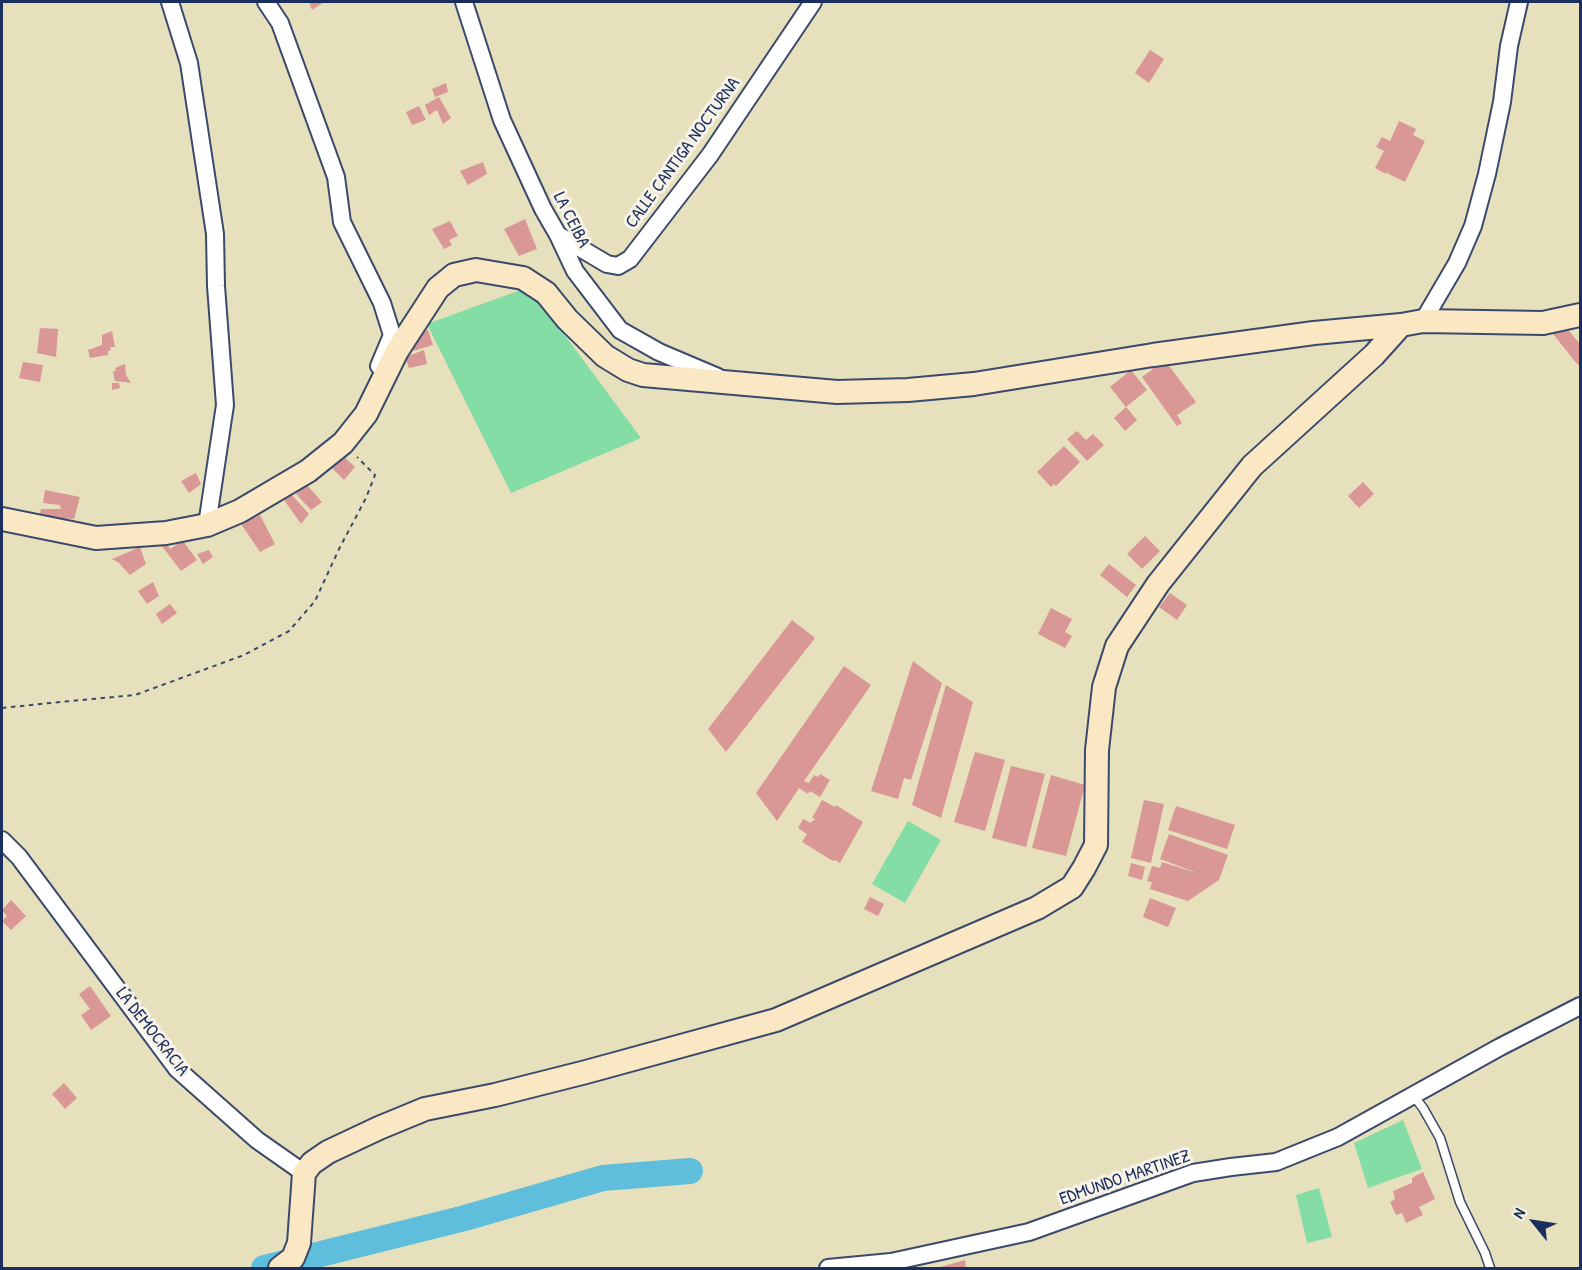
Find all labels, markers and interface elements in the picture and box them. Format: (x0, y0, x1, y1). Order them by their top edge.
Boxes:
street label: CALLE CANTIGA NOCTURNA (621, 73, 745, 233)
street label: LA CEIBA (548, 189, 594, 251)
street label: LA DEMOCRACIA (111, 983, 193, 1081)
street label: EDMUNDO MARTINEZ (1057, 1146, 1193, 1210)
north arrow (1504, 1192, 1564, 1252)
text: N (1507, 1204, 1530, 1222)

